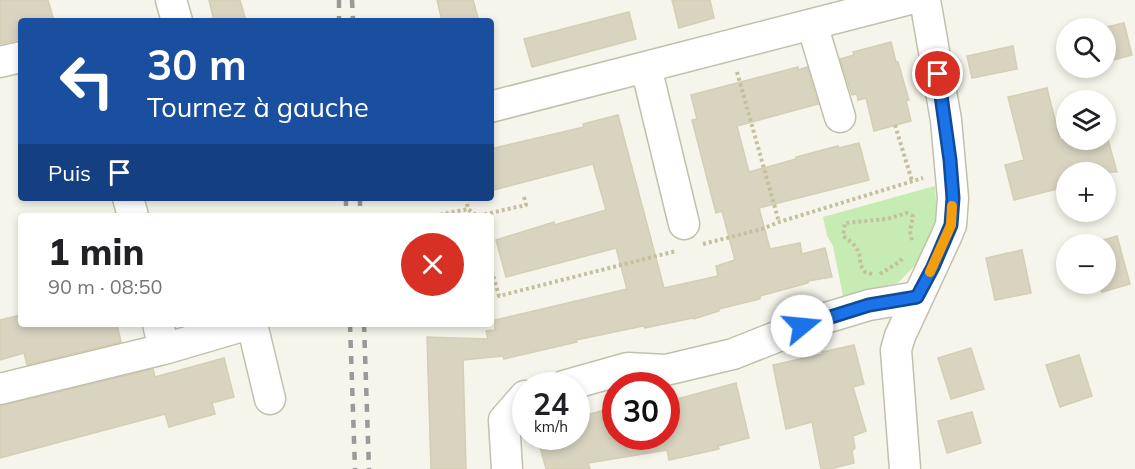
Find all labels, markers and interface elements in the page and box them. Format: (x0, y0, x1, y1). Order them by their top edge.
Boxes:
map controls (1056, 18, 1116, 294)
button: search (1056, 18, 1116, 78)
text: 30 m (147, 38, 247, 91)
icon: left (48, 42, 126, 120)
pin (912, 48, 963, 99)
icon: arrive (921, 57, 954, 90)
text: Tournez à gauche (147, 90, 369, 124)
button: layers (1056, 90, 1116, 150)
icon: arrive (103, 156, 136, 189)
text: Puis (48, 159, 91, 187)
button: + (1056, 162, 1116, 222)
text: 1 min (48, 229, 144, 274)
button: close (401, 233, 464, 296)
button: − (1056, 234, 1116, 294)
text: 90 m · 08:50 (48, 274, 162, 299)
position arrow (770, 294, 834, 358)
speed limit sign: 30 (602, 372, 680, 450)
text: 24 (533, 385, 569, 423)
text: km/h (534, 417, 568, 436)

